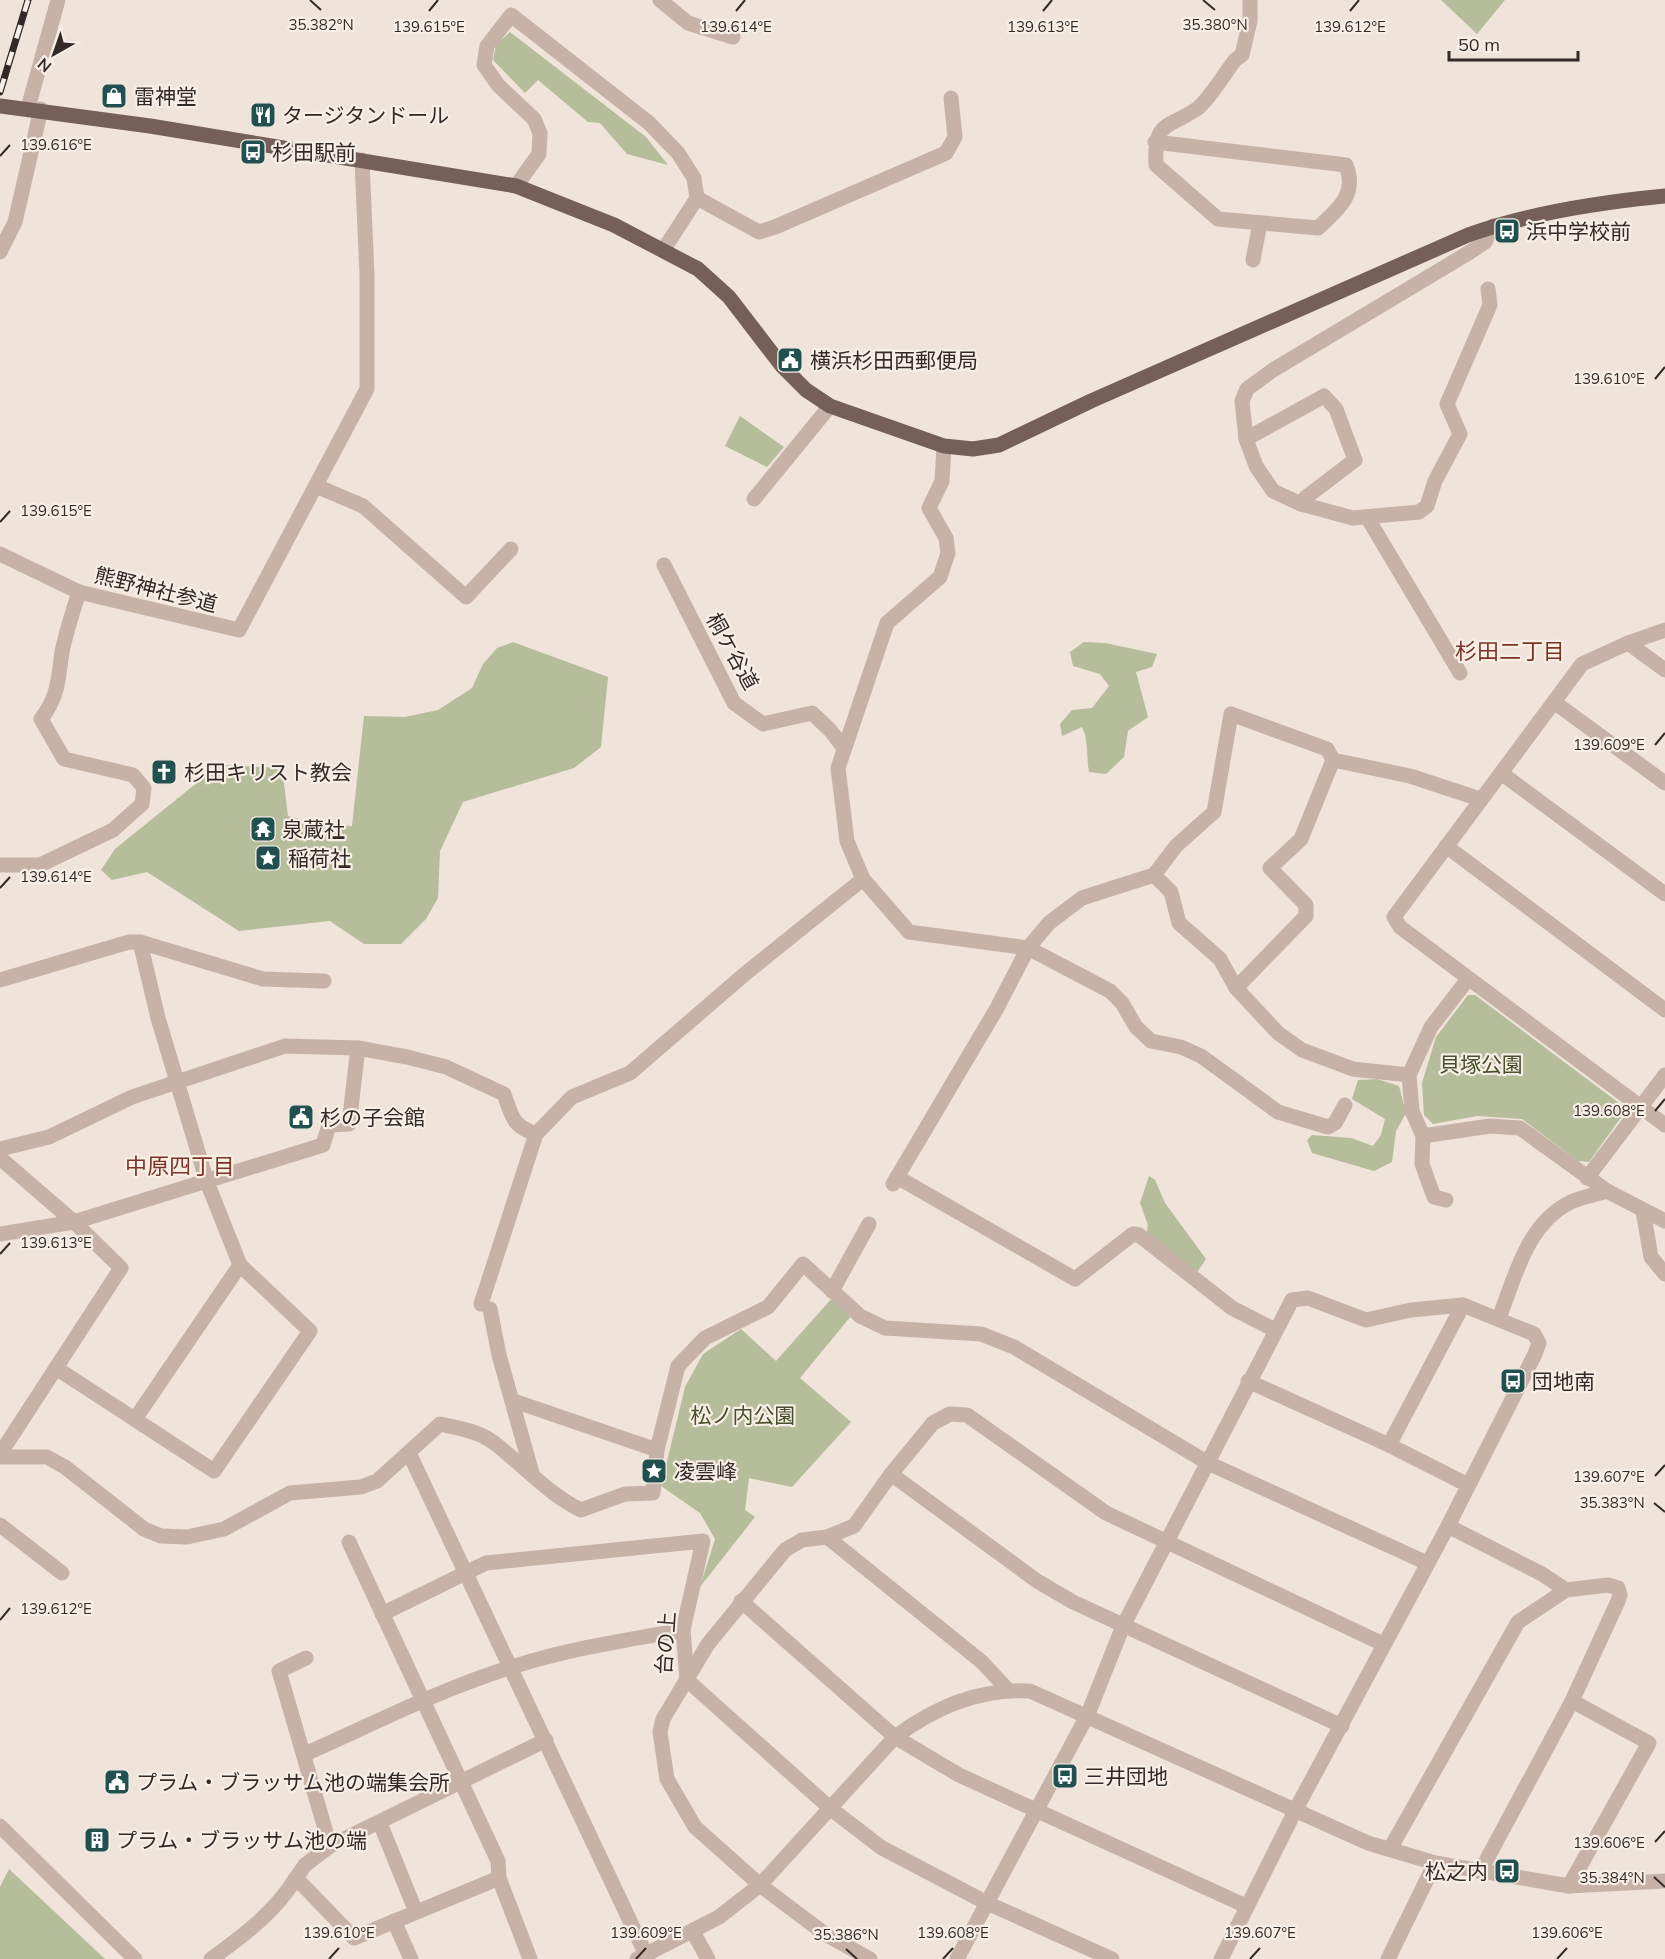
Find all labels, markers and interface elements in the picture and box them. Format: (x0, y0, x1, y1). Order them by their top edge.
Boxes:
text: 35.382°N (288, 15, 354, 34)
text: 35.380°N (1182, 15, 1248, 34)
text: 139.615°E (393, 17, 465, 36)
text: 139.614°E (700, 17, 772, 36)
text: 139.613°E (1007, 17, 1079, 36)
text: 139.612°E (1314, 17, 1386, 36)
north arrow (24, 24, 84, 84)
scale bar (1449, 24, 1578, 62)
text: 50 m (1458, 33, 1500, 56)
text: N (33, 54, 55, 77)
shop icon: 雷神堂 (99, 81, 129, 111)
place label: 雷神堂 (134, 83, 197, 109)
restaurant icon: タージタンドール (248, 100, 278, 130)
place label: タージタンドール (282, 102, 449, 128)
text: 139.616°E (20, 135, 92, 154)
bus stop icon: 杉田駅前 (238, 137, 268, 167)
place label: 杉田駅前 (272, 139, 356, 165)
bus stop icon: 浜中学校前 (1492, 216, 1522, 246)
place label: 浜中学校前 (1526, 218, 1631, 244)
public building icon: 横浜杉田西郵便局 (775, 345, 805, 375)
place label: 横浜杉田西郵便局 (810, 347, 978, 373)
text: 139.610°E (1573, 369, 1645, 388)
text: 139.615°E (20, 501, 92, 520)
street label: 熊野神社参道 (92, 561, 220, 617)
street label: 桐ケ谷道 (701, 608, 765, 694)
district label: 杉田二丁目 (1455, 637, 1565, 665)
text: 139.609°E (1573, 735, 1645, 754)
church icon: 杉田キリスト教会 (149, 757, 179, 787)
place label: 杉田キリスト教会 (184, 759, 352, 785)
temple icon: 泉蔵社 (248, 814, 278, 844)
place label: 泉蔵社 (282, 816, 345, 842)
place icon: 稲荷社 (253, 843, 283, 873)
place label: 稲荷社 (288, 845, 351, 871)
text: 139.614°E (20, 867, 92, 886)
park label: 貝塚公園 (1439, 1051, 1523, 1077)
text: 139.608°E (1573, 1101, 1645, 1120)
public building icon: 杉の子会館 (286, 1102, 316, 1132)
place label: 杉の子会館 (320, 1104, 425, 1130)
district label: 中原四丁目 (125, 1152, 235, 1180)
text: 139.613°E (20, 1233, 92, 1252)
bus stop icon: 団地南 (1498, 1366, 1528, 1396)
place label: 団地南 (1532, 1368, 1595, 1394)
park label: 松ノ内公園 (691, 1402, 796, 1428)
place icon: 凌雲峰 (639, 1456, 669, 1486)
place label: 凌雲峰 (674, 1458, 737, 1484)
text: 139.607°E (1573, 1467, 1645, 1486)
text: 35.383°N (1579, 1493, 1645, 1512)
text: 139.612°E (20, 1599, 92, 1618)
street label: 台の上 (650, 1611, 680, 1675)
bus stop icon: 三井団地 (1050, 1761, 1080, 1791)
place label: 三井団地 (1084, 1763, 1168, 1789)
public building icon: プラム・ブラッサム池の端集会所 (102, 1767, 132, 1797)
place label: プラム・ブラッサム池の端集会所 (136, 1769, 450, 1795)
building icon: プラム・ブラッサム池の端 (82, 1825, 112, 1855)
place label: プラム・ブラッサム池の端 (116, 1827, 367, 1853)
text: 139.606°E (1573, 1833, 1645, 1852)
bus stop icon: 松之内 (1492, 1856, 1522, 1886)
place label: 松之内 (1425, 1858, 1488, 1884)
text: 35.384°N (1579, 1868, 1645, 1887)
text: 139.610°E (303, 1923, 375, 1942)
text: 139.609°E (610, 1923, 682, 1942)
text: 139.608°E (917, 1923, 989, 1942)
text: 139.607°E (1224, 1923, 1296, 1942)
text: 139.606°E (1531, 1923, 1603, 1942)
text: 35.386°N (813, 1925, 879, 1944)

